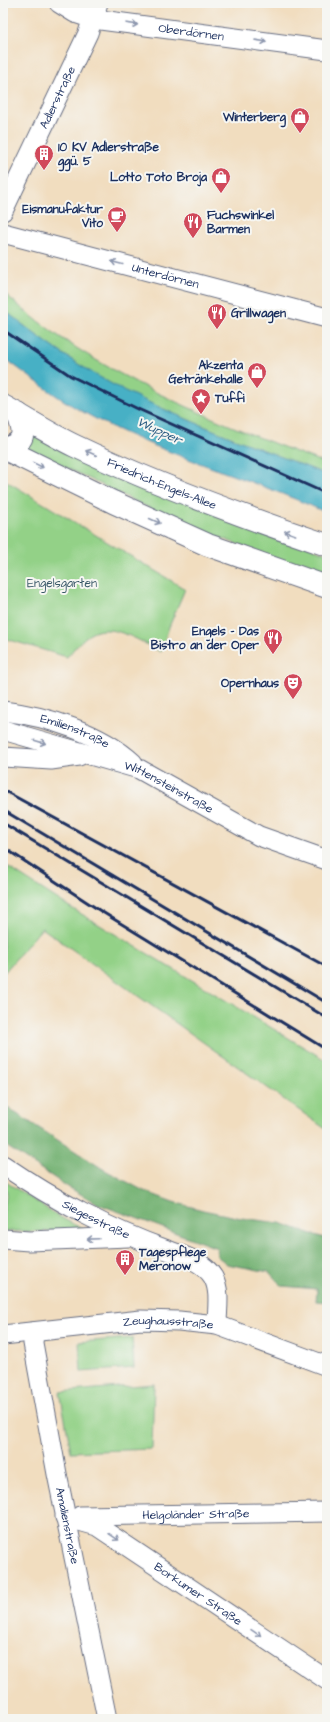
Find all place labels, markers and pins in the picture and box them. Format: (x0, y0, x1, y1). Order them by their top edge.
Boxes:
shop icon: Winterberg (289, 106, 311, 134)
place label: Winterberg (222, 109, 287, 128)
place label: 10 KV Adlerstraße ggü. 5 (58, 139, 159, 172)
building icon: 10 KV Adlerstraße ggü. 5 (33, 143, 55, 171)
shop icon: Lotto Toto Broja (210, 166, 232, 194)
place label: Lotto Toto Broja (110, 169, 208, 187)
place label: Eismanufaktur Vito (22, 201, 103, 232)
cafe icon: Eismanufaktur Vito (106, 205, 128, 233)
place label: Fuchswinkel Barmen (207, 207, 274, 238)
restaurant icon: Fuchswinkel Barmen (182, 211, 204, 239)
restaurant icon: Grillwagen (206, 302, 228, 330)
place label: Grillwagen (231, 305, 286, 324)
place label: Akzenta Getränkehalle (168, 357, 244, 388)
shop icon: Akzenta Getränkehalle (246, 361, 268, 389)
place icon: Tuffi (190, 387, 212, 415)
place label: Tuffi (214, 390, 245, 407)
place label: Engels - Das Bistro an der Oper (151, 623, 259, 655)
restaurant icon: Engels - Das Bistro an der Oper (262, 627, 284, 655)
theatre icon: Opernhaus (282, 672, 304, 700)
place label: Opernhaus (221, 675, 279, 693)
place label: Tagespflege Meronow (138, 1244, 207, 1275)
building icon: Tagespflege Meronow (114, 1248, 136, 1276)

